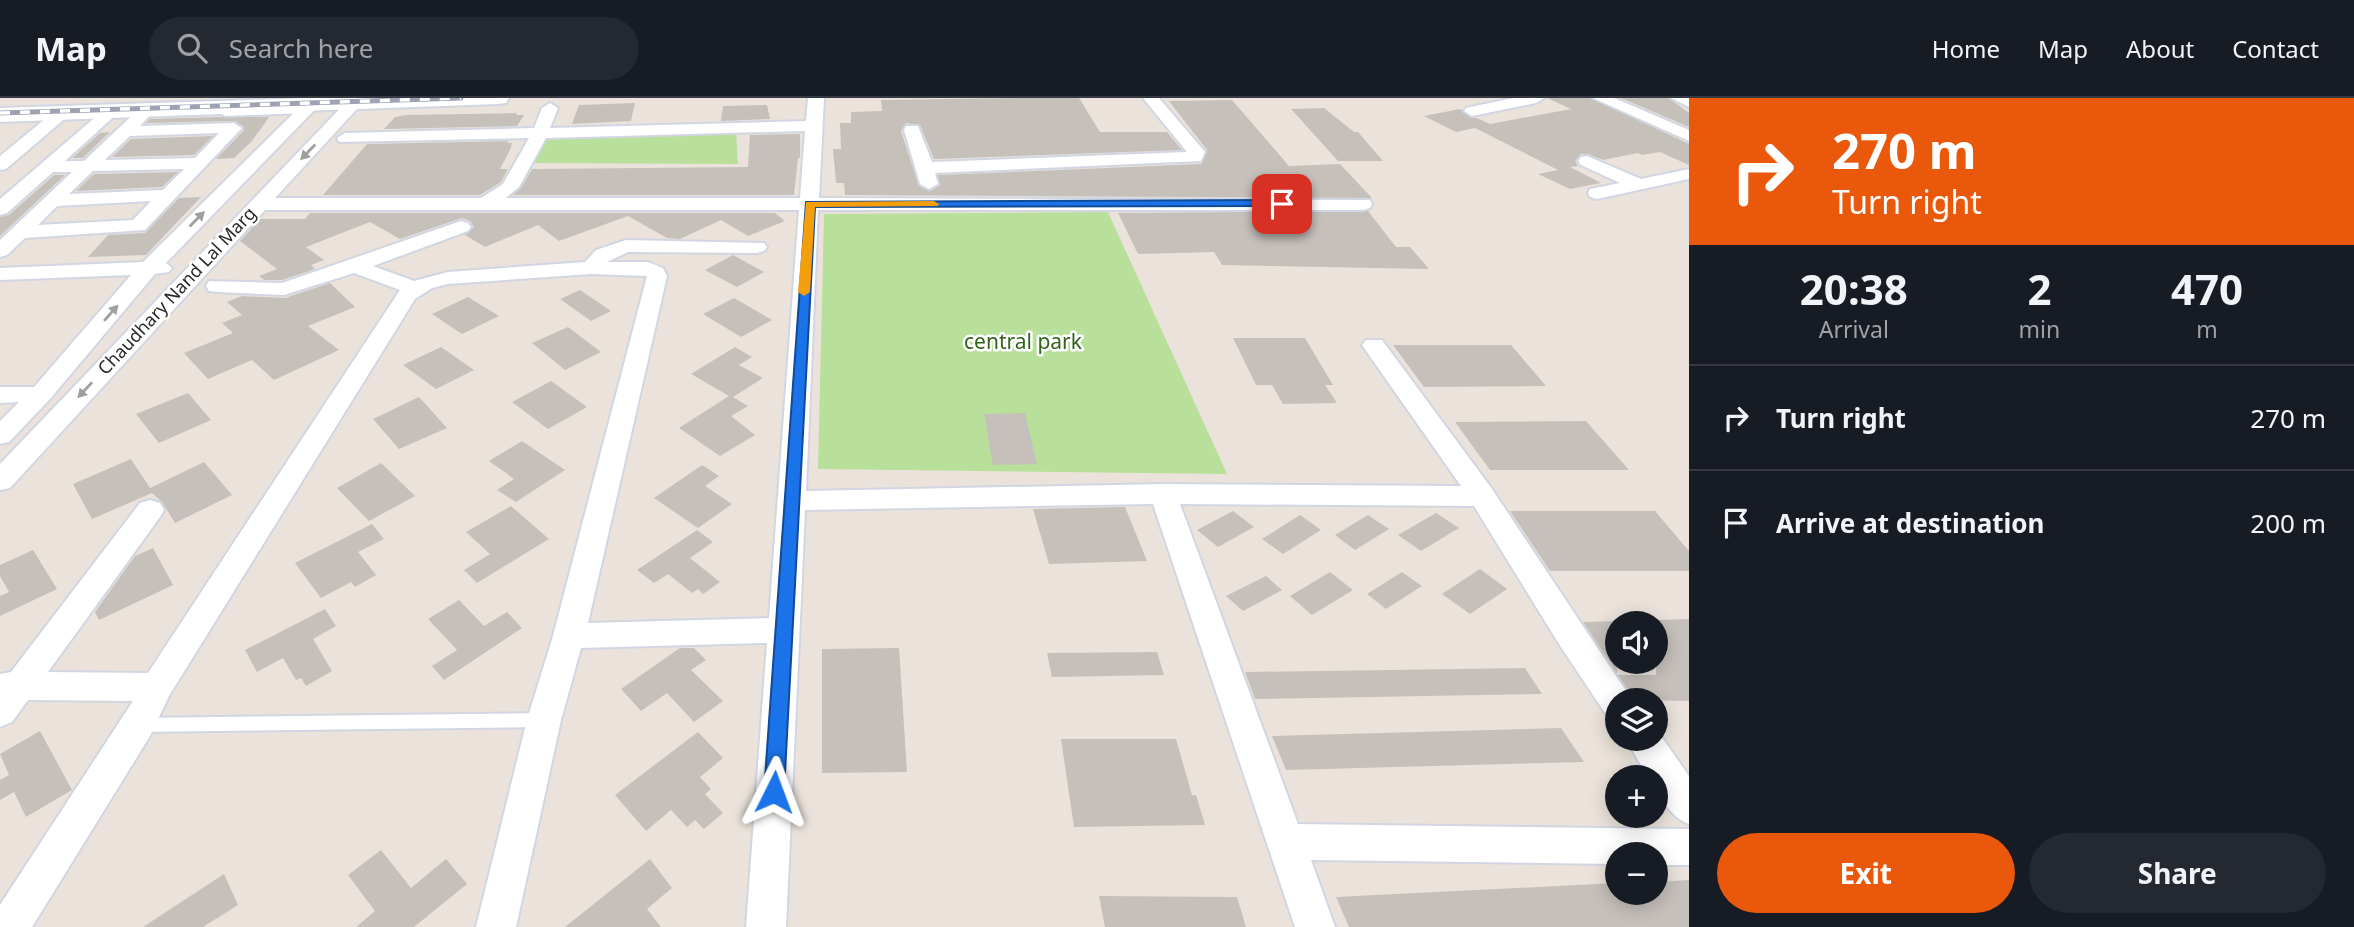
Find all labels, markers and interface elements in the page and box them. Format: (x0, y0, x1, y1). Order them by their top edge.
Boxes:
search box (149, 17, 639, 80)
text: Map (35, 26, 107, 71)
icon: search (173, 29, 211, 67)
text: Search here (229, 30, 373, 66)
text: Home (1932, 32, 2000, 65)
text: Map (2038, 32, 2088, 65)
text: About (2126, 32, 2194, 65)
text: Contact (2232, 32, 2319, 65)
text: 270 m (1832, 117, 1977, 183)
icon: right (1717, 126, 1808, 217)
one-way arrow (300, 143, 316, 160)
pin (1252, 174, 1312, 234)
text: Turn right (1832, 180, 1982, 223)
icon: arrive (1263, 185, 1301, 223)
street label: Chaudhary Nand Lal Marg (92, 201, 261, 380)
one-way arrow (189, 211, 206, 228)
text: 20:38 (1800, 260, 1908, 317)
text: 2 (2027, 260, 2051, 317)
text: 470 (2171, 260, 2243, 317)
one-way arrow (103, 304, 118, 321)
text: Arrival (1819, 313, 1889, 345)
text: min (2019, 313, 2060, 345)
text: m (2196, 313, 2218, 345)
park label: central park (964, 327, 1083, 355)
one-way arrow (77, 381, 93, 399)
icon: right (1717, 399, 1755, 437)
text: Turn right (1776, 400, 1906, 436)
text: 270 m (2250, 400, 2326, 436)
icon: arrive (1717, 504, 1755, 542)
text: Arrive at destination (1776, 505, 2045, 541)
text: 200 m (2250, 505, 2326, 541)
map controls (1605, 611, 1668, 905)
button: sound (1605, 611, 1668, 674)
button: layers (1605, 688, 1668, 751)
position arrow (737, 755, 811, 829)
button: + (1605, 765, 1668, 828)
button: Exit (1717, 833, 2015, 913)
button: Share (2029, 833, 2326, 913)
button: − (1605, 842, 1668, 905)

